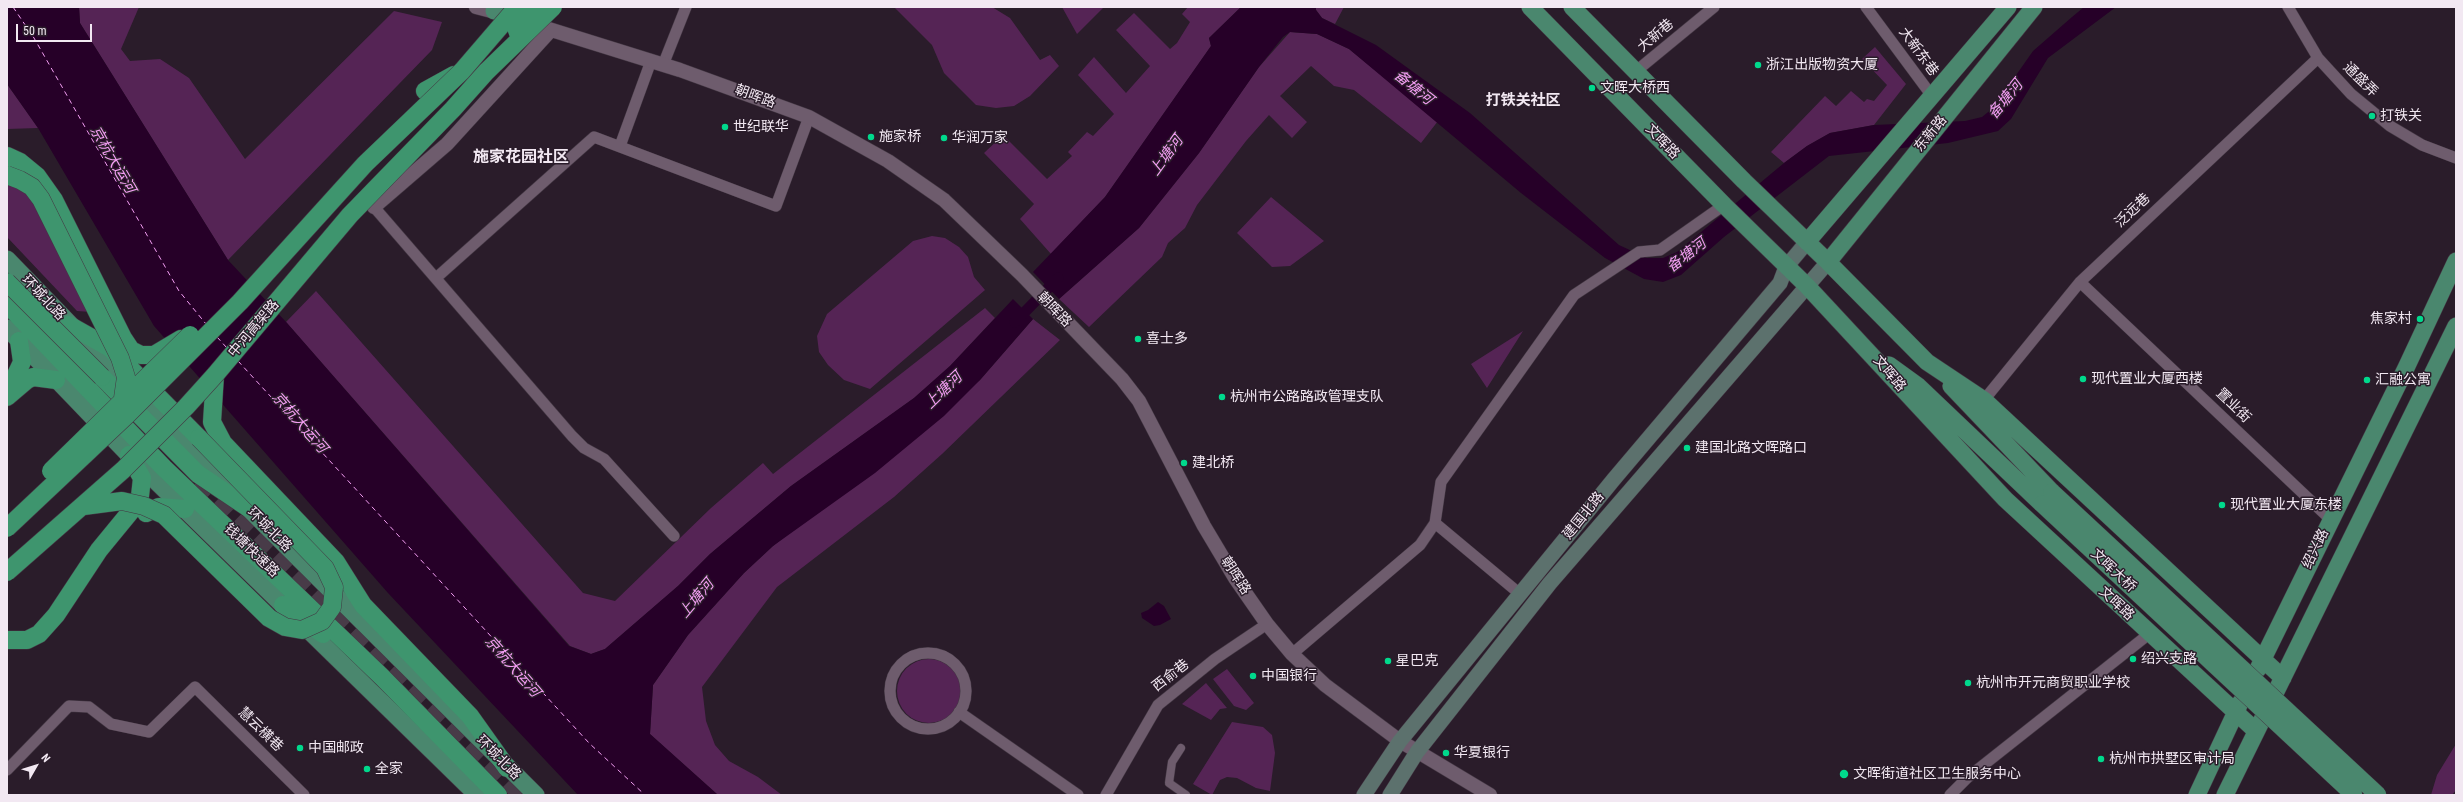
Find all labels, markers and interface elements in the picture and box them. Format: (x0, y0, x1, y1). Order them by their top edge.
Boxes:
scale bar (18, 16, 94, 42)
street label: 大新巷 (1635, 16, 1677, 56)
text: 50 m (23, 24, 47, 38)
street label: 大新东巷 (1895, 24, 1941, 80)
place label: 浙江出版物资大厦 (1766, 57, 1878, 73)
street label: 通盛弄 (2339, 59, 2381, 101)
marker: 浙江出版物资大厦 (1753, 60, 1763, 70)
water label: 备塘河 (1390, 67, 1436, 109)
water label: 备塘河 (1985, 77, 2027, 123)
place label: 文晖大桥西 (1600, 80, 1670, 96)
street label: 朝晖路 (732, 82, 778, 112)
marker: 文晖大桥西 (1587, 83, 1597, 93)
district label: 打铁关社区 (1486, 92, 1560, 110)
place label: 打铁关 (2380, 108, 2422, 124)
marker: 打铁关 (2367, 111, 2377, 121)
street label: 东新路 (1911, 112, 1951, 156)
place label: 世纪联华 (733, 119, 789, 135)
street label: 文晖路 (1641, 121, 1683, 163)
marker: 世纪联华 (720, 122, 730, 132)
water label: 京杭大运河 (85, 123, 139, 197)
place label: 施家桥 (879, 129, 921, 145)
place label: 华润万家 (952, 130, 1008, 146)
marker: 施家桥 (866, 132, 876, 142)
marker: 华润万家 (939, 133, 949, 143)
water label: 上塘河 (1146, 133, 1188, 179)
district label: 施家花园社区 (473, 148, 569, 168)
street label: 泛远巷 (2112, 191, 2154, 231)
water label: 备塘河 (1664, 235, 1710, 277)
street label: 环城北路 (18, 272, 68, 324)
street label: 朝晖路 (1033, 289, 1075, 331)
street label: 中河高架路 (225, 297, 283, 361)
place label: 焦家村 (2370, 311, 2412, 327)
marker: 焦家村 (2415, 314, 2425, 324)
place label: 喜士多 (1146, 331, 1188, 347)
marker: 喜士多 (1133, 334, 1143, 344)
street label: 文晖路 (1869, 353, 1909, 395)
water label: 上塘河 (922, 369, 966, 413)
place label: 现代置业大厦西楼 (2091, 371, 2203, 387)
place label: 汇融公寓 (2375, 372, 2431, 388)
marker: 现代置业大厦西楼 (2078, 374, 2088, 384)
marker: 汇融公寓 (2362, 375, 2372, 385)
street label: 置业街 (2212, 385, 2254, 427)
water label: 京杭大运河 (268, 389, 330, 457)
place label: 杭州市公路路政管理支队 (1230, 389, 1384, 405)
marker: 杭州市公路路政管理支队 (1217, 392, 1227, 402)
place label: 建国北路文晖路口 (1695, 440, 1807, 456)
marker: 建国北路文晖路口 (1682, 443, 1692, 453)
place label: 建北桥 (1192, 455, 1234, 471)
marker: 建北桥 (1179, 458, 1189, 468)
street label: 建国北路 (1560, 489, 1608, 543)
place label: 现代置业大厦东楼 (2230, 497, 2342, 513)
marker: 现代置业大厦东楼 (2217, 500, 2227, 510)
street label: 环城北路 (243, 504, 295, 556)
street label: 钱塘快速路 (220, 521, 282, 581)
street label: 绍兴路 (2299, 526, 2333, 572)
street label: 文晖大桥 (2087, 546, 2139, 596)
street label: 朝晖路 (1217, 554, 1253, 598)
water label: 上塘河 (676, 576, 718, 622)
street label: 文晖路 (2095, 584, 2137, 624)
water label: 京杭大运河 (481, 633, 543, 701)
place label: 绍兴支路 (2141, 651, 2197, 667)
place label: 星巴克 (1396, 653, 1438, 669)
marker: 绍兴支路 (2128, 654, 2138, 664)
street label: 西俞巷 (1149, 656, 1193, 696)
marker: 星巴克 (1383, 656, 1393, 666)
place label: 中国银行 (1261, 668, 1317, 684)
marker: 中国银行 (1248, 671, 1258, 681)
place label: 杭州市开元商贸职业学校 (1976, 675, 2130, 691)
marker: 杭州市开元商贸职业学校 (1963, 678, 1973, 688)
street label: 慧云横巷 (234, 705, 286, 755)
street label: 环城北路 (472, 732, 524, 784)
place label: 中国邮政 (308, 740, 364, 756)
marker: 中国邮政 (295, 743, 305, 753)
place label: 华夏银行 (1454, 745, 1510, 761)
north arrow (16, 746, 56, 786)
marker: 华夏银行 (1441, 748, 1451, 758)
text: N (39, 751, 53, 765)
place label: 杭州市拱墅区审计局 (2109, 751, 2235, 767)
marker: 杭州市拱墅区审计局 (2096, 754, 2106, 764)
place label: 全家 (375, 761, 403, 777)
marker: 全家 (362, 764, 372, 774)
place label: 文晖街道社区卫生服务中心 (1853, 766, 2021, 782)
marker: 文晖街道社区卫生服务中心 (1838, 768, 1850, 780)

